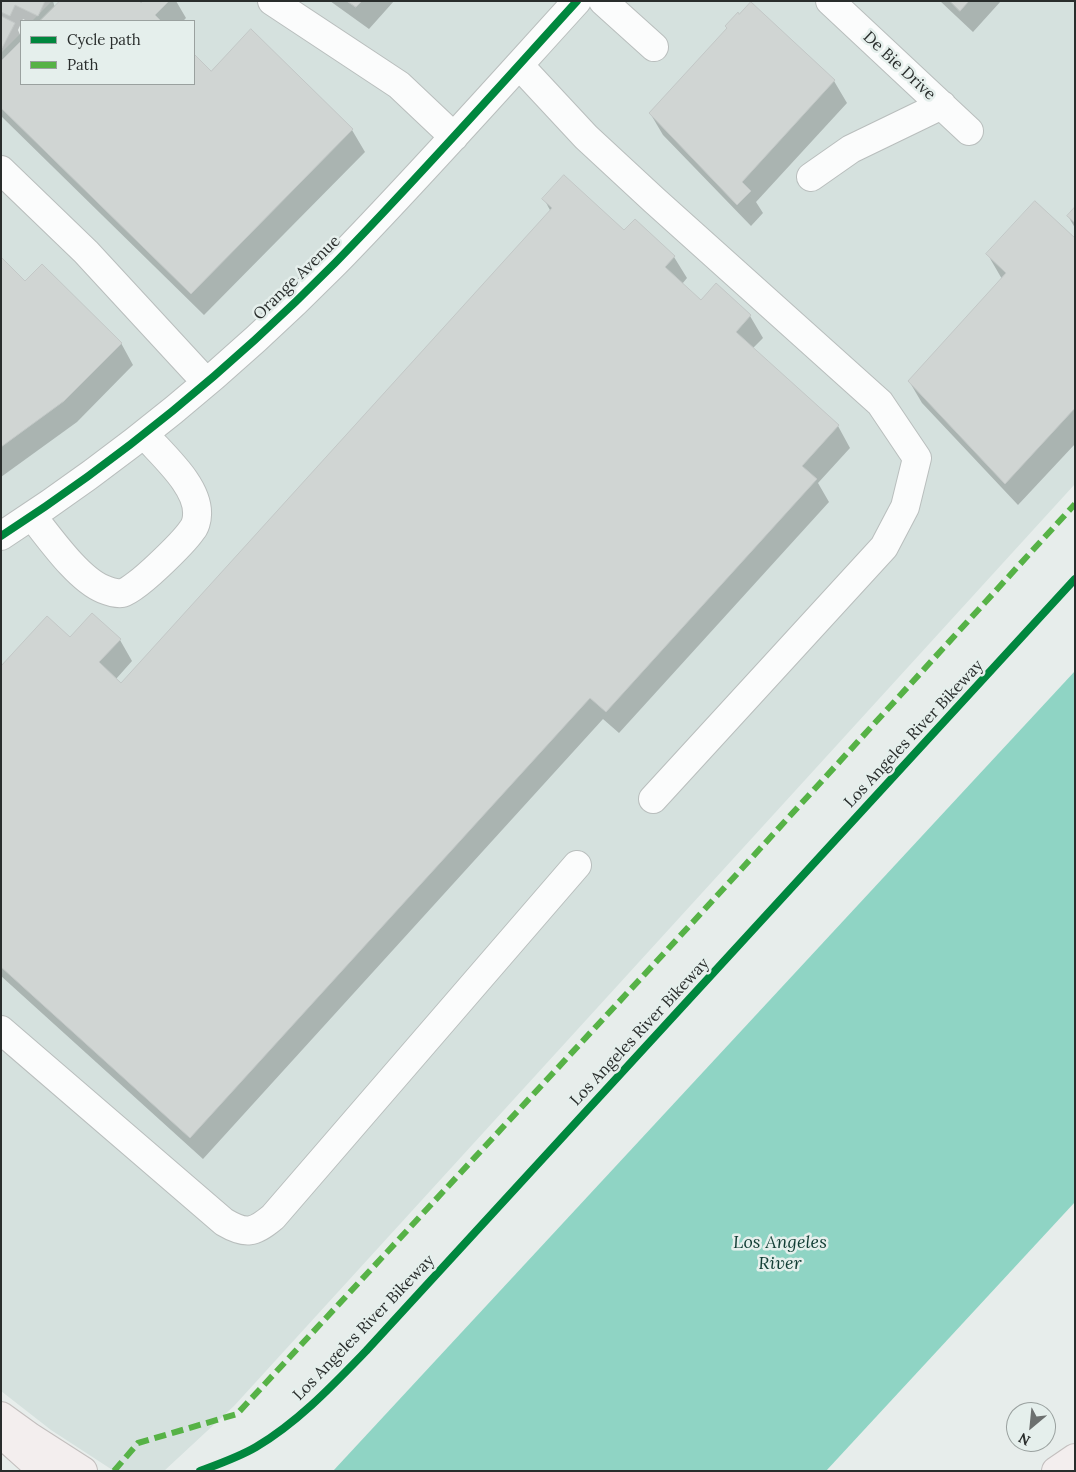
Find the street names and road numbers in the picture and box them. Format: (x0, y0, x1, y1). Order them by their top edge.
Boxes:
street label: De Bie Drive (859, 28, 939, 104)
street label: Orange Avenue (250, 232, 344, 324)
street label: Los Angeles River Bikeway (840, 656, 988, 812)
street label: Los Angeles River Bikeway (566, 954, 714, 1110)
street label: Los Angeles River Bikeway (289, 1251, 439, 1405)

